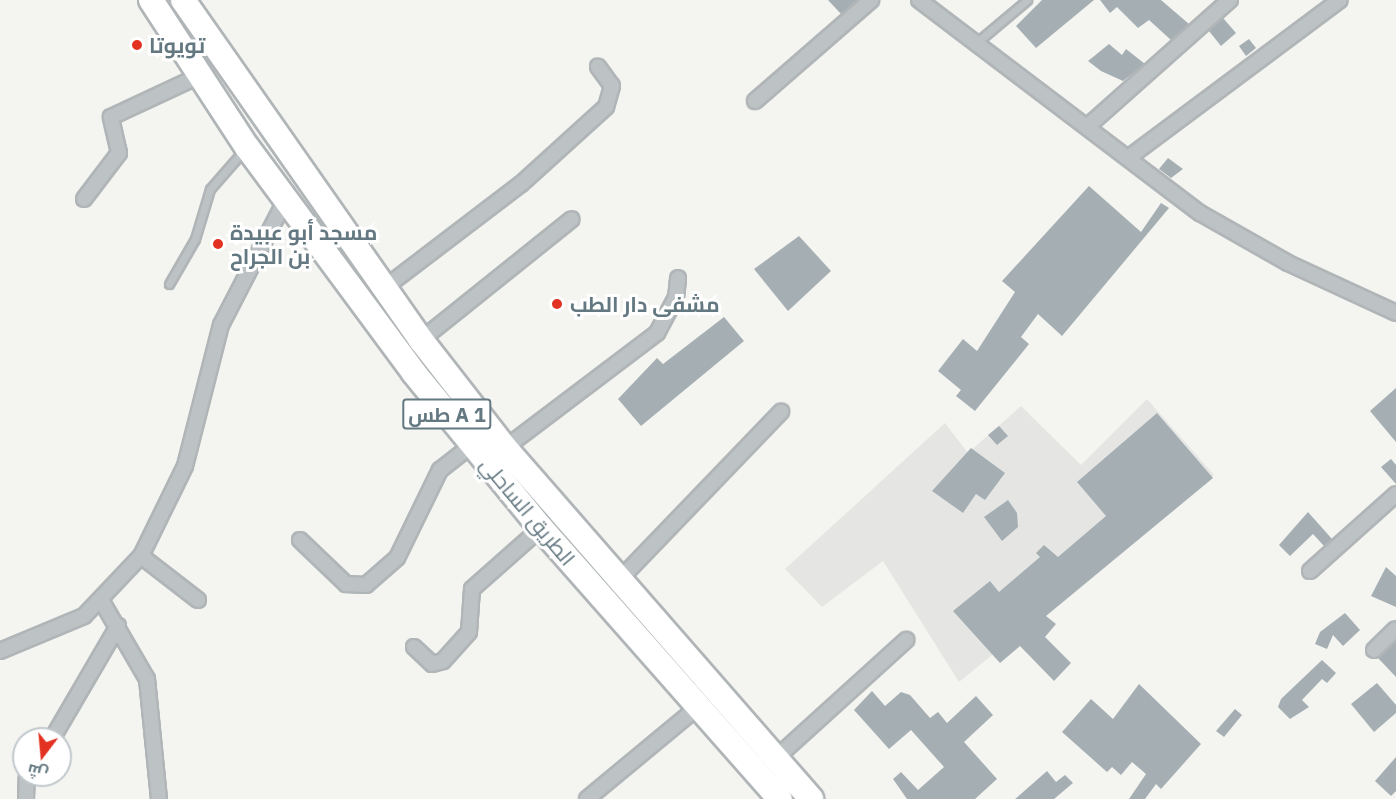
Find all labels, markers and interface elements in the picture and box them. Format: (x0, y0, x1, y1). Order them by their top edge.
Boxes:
place label: تويوتا (149, 32, 205, 58)
marker: تويوتا (130, 38, 144, 52)
place label: مسجد أبو عبيدة بن الجراح (230, 219, 377, 269)
marker: مسجد أبو عبيدة بن الجراح (211, 237, 225, 251)
place label: مشفى دار الطب (570, 291, 720, 317)
marker: مشفى دار الطب (548, 295, 566, 313)
road number: طس A 1 (402, 397, 492, 431)
street label: الطريق الساحلي (475, 452, 581, 570)
north arrow (12, 727, 72, 787)
text: ش (25, 760, 50, 785)

